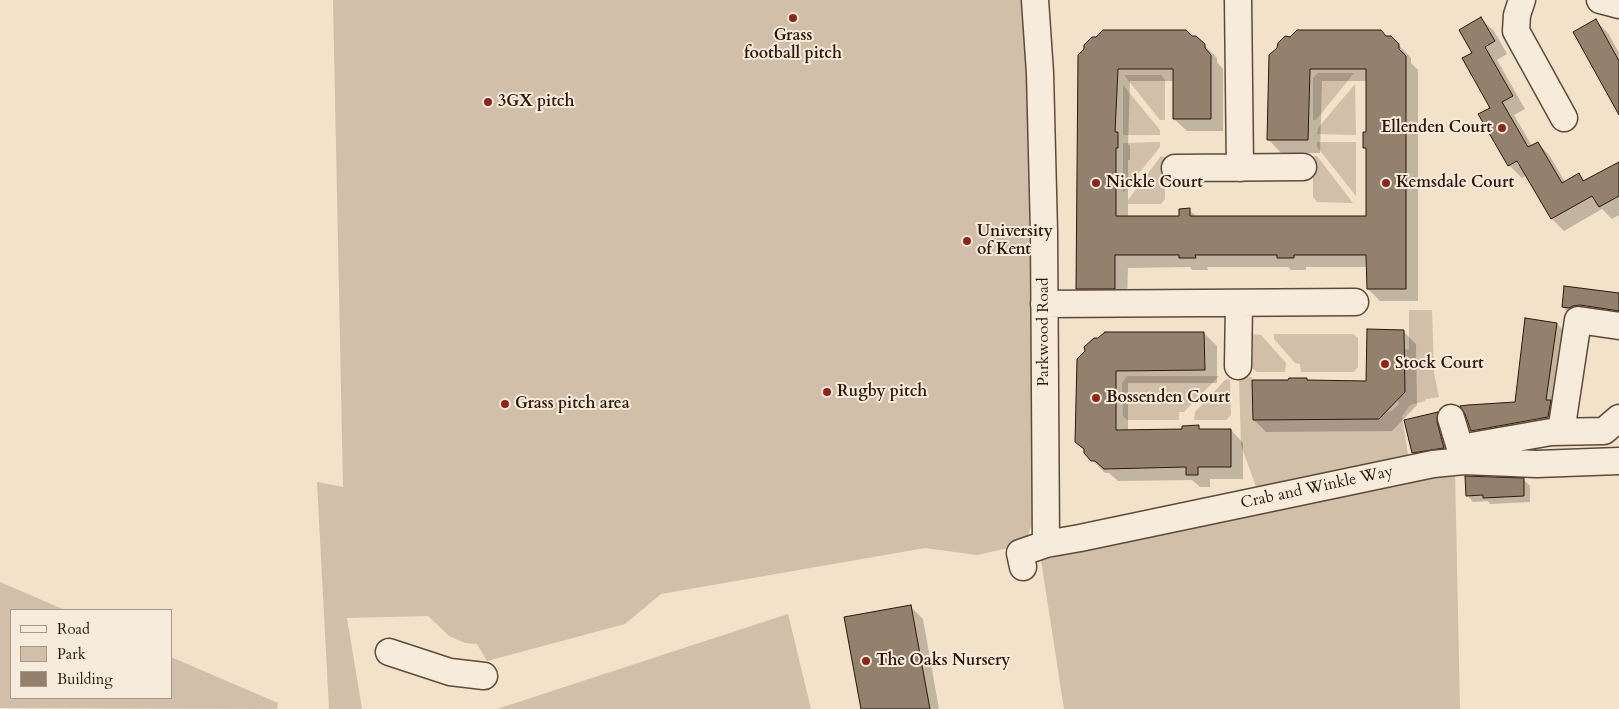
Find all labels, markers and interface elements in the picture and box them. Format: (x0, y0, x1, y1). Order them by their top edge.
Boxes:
marker: Grass football pitch (787, 12, 799, 24)
place label: Grass football pitch (744, 26, 842, 64)
place label: 3GX pitch (498, 92, 575, 112)
marker: 3GX pitch (482, 96, 494, 108)
place label: Ellenden Court (1381, 118, 1492, 138)
marker: Ellenden Court (1496, 122, 1508, 134)
place label: Nickle Court (1106, 173, 1203, 193)
place label: Kemsdale Court (1396, 173, 1514, 193)
marker: Nickle Court (1090, 177, 1102, 189)
marker: Kemsdale Court (1380, 177, 1392, 189)
place label: University of Kent (977, 222, 1053, 260)
marker: University of Kent (961, 235, 973, 247)
street label: Parkwood Road (1034, 278, 1054, 386)
place label: Stock Court (1395, 354, 1484, 374)
marker: Stock Court (1379, 358, 1391, 370)
place label: Rugby pitch (837, 382, 927, 402)
marker: Rugby pitch (821, 386, 833, 398)
place label: Bossenden Court (1106, 388, 1230, 408)
marker: Bossenden Court (1090, 392, 1102, 404)
place label: Grass pitch area (515, 394, 630, 414)
marker: Grass pitch area (499, 398, 511, 410)
street label: Crab and Winkle Way (1239, 462, 1395, 514)
legend (10, 609, 172, 699)
text: Road (57, 619, 90, 639)
text: Park (57, 644, 86, 664)
place label: The Oaks Nursery (876, 651, 1010, 671)
marker: The Oaks Nursery (860, 655, 872, 667)
text: Building (57, 669, 113, 689)

